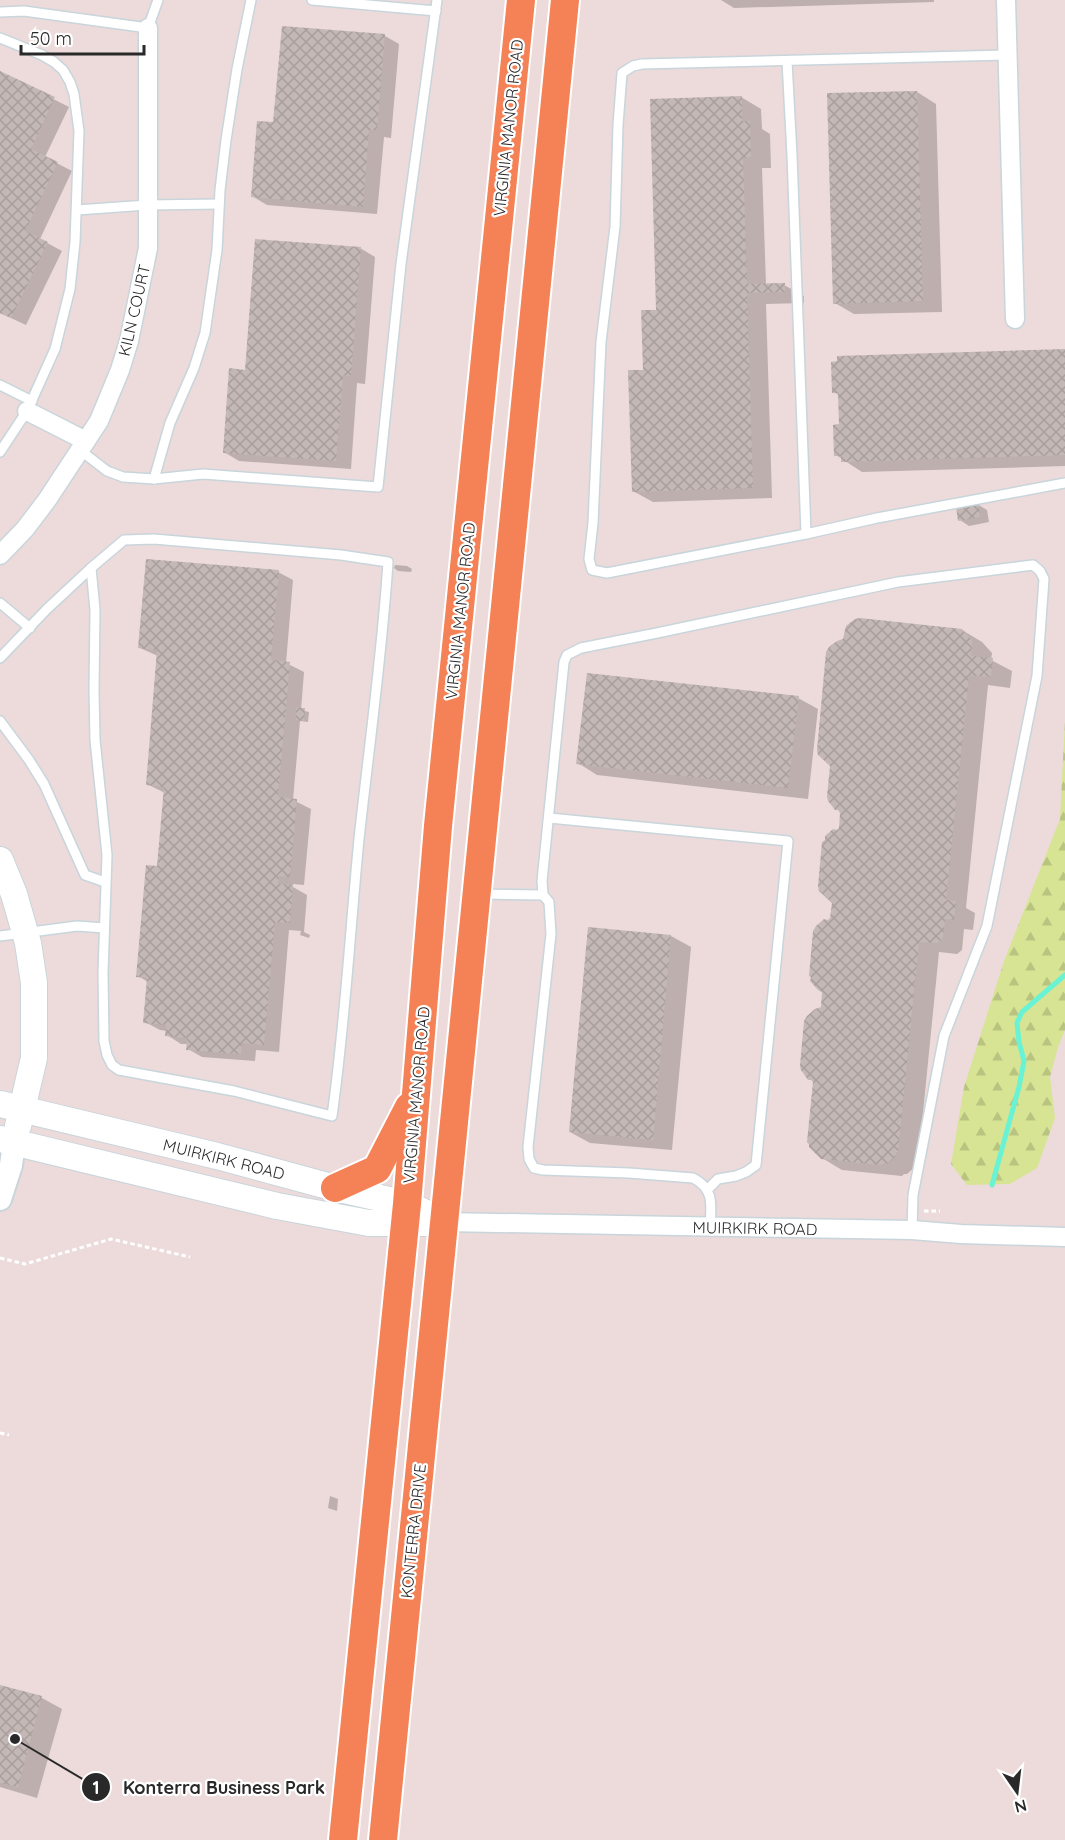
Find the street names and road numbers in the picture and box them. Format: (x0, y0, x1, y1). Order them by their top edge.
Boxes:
street label: VIRGINIA MANOR ROAD (489, 39, 527, 217)
street label: KILN COURT (114, 262, 154, 358)
street label: VIRGINIA MANOR ROAD (441, 522, 479, 700)
street label: VIRGINIA MANOR ROAD (398, 1006, 434, 1184)
street label: MUIRKIRK ROAD (161, 1134, 287, 1184)
street label: MUIRKIRK ROAD (693, 1217, 817, 1239)
street label: KONTERRA DRIVE (396, 1463, 430, 1599)

